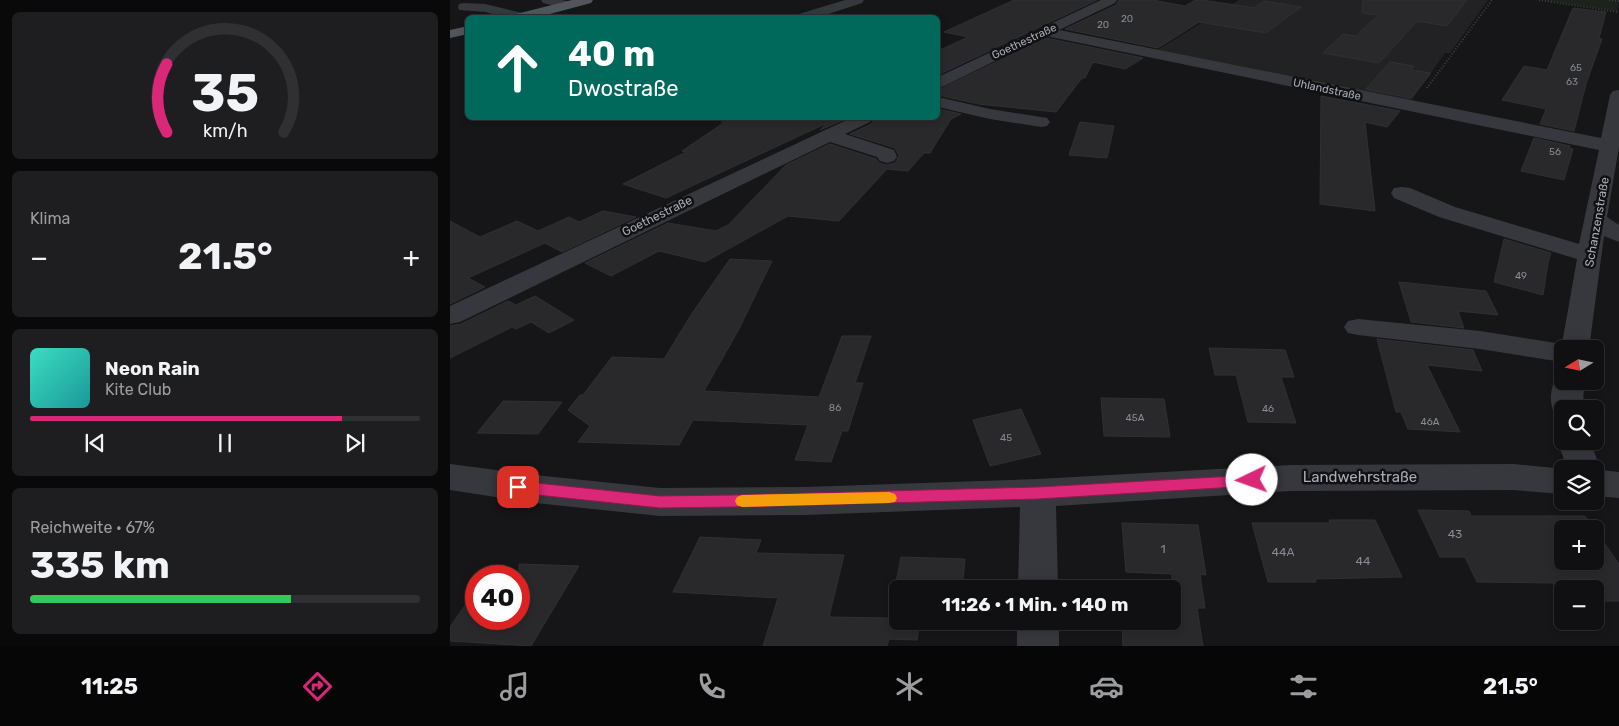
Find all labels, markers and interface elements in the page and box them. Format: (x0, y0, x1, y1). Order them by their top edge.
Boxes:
house number: 20 (1121, 13, 1133, 25)
house number: 20 (1097, 19, 1109, 31)
street label: Goethestraße (990, 21, 1059, 62)
text: 40 m (568, 33, 655, 75)
icon: ahead (485, 35, 550, 100)
text: 35 (191, 62, 259, 124)
house number: 65 (1570, 62, 1582, 74)
text: Dwostraße (568, 75, 679, 102)
street label: Uhlandstraße (1292, 76, 1362, 103)
house number: 63 (1566, 76, 1578, 88)
text: km/h (203, 120, 247, 141)
house number: 56 (1549, 146, 1561, 158)
street label: Schanzenstraße (1582, 176, 1612, 268)
street label: Goethestraße (620, 193, 695, 239)
text: Klima (30, 209, 70, 228)
text: 21.5° (178, 233, 273, 279)
text: − (30, 241, 48, 274)
text: + (403, 241, 420, 274)
house number: 49 (1515, 270, 1527, 282)
north arrow (1554, 340, 1604, 390)
map controls (1554, 340, 1604, 630)
text: Neon Rain (105, 357, 200, 380)
text: Kite Club (105, 380, 171, 399)
button: search (1554, 400, 1604, 450)
house number: 86 (829, 402, 841, 414)
house number: 46 (1262, 403, 1274, 415)
house number: 45A (1126, 412, 1145, 424)
house number: 46A (1421, 416, 1440, 428)
icon: previous (81, 429, 109, 457)
icon: pause (211, 429, 239, 457)
icon: next (341, 429, 369, 457)
house number: 45 (1000, 432, 1012, 444)
position arrow (1225, 453, 1277, 505)
button: layers (1554, 460, 1604, 510)
pin (497, 466, 539, 508)
street label: Landwehrstraße (1303, 468, 1417, 486)
icon: arrive (504, 473, 532, 501)
text: Reichweite · 67% (30, 518, 155, 537)
button: + (1554, 520, 1604, 570)
house number: 43 (1448, 527, 1462, 541)
text: 335 km (30, 542, 170, 588)
house number: 1 (1160, 542, 1166, 556)
house number: 44A (1272, 545, 1294, 559)
house number: 44 (1356, 554, 1371, 568)
speed limit sign: 40 (465, 565, 530, 630)
button: − (1554, 580, 1604, 630)
text: 11:26 · 1 Min. · 140 m (942, 593, 1128, 616)
icon: directions (300, 669, 335, 704)
icon: music (497, 669, 532, 704)
icon: phone (694, 669, 729, 704)
icon: climate (892, 669, 927, 704)
icon: car (1089, 669, 1124, 704)
icon: filters (1286, 669, 1321, 704)
text: 11:25 (81, 673, 138, 700)
text: 21.5° (1483, 673, 1538, 700)

